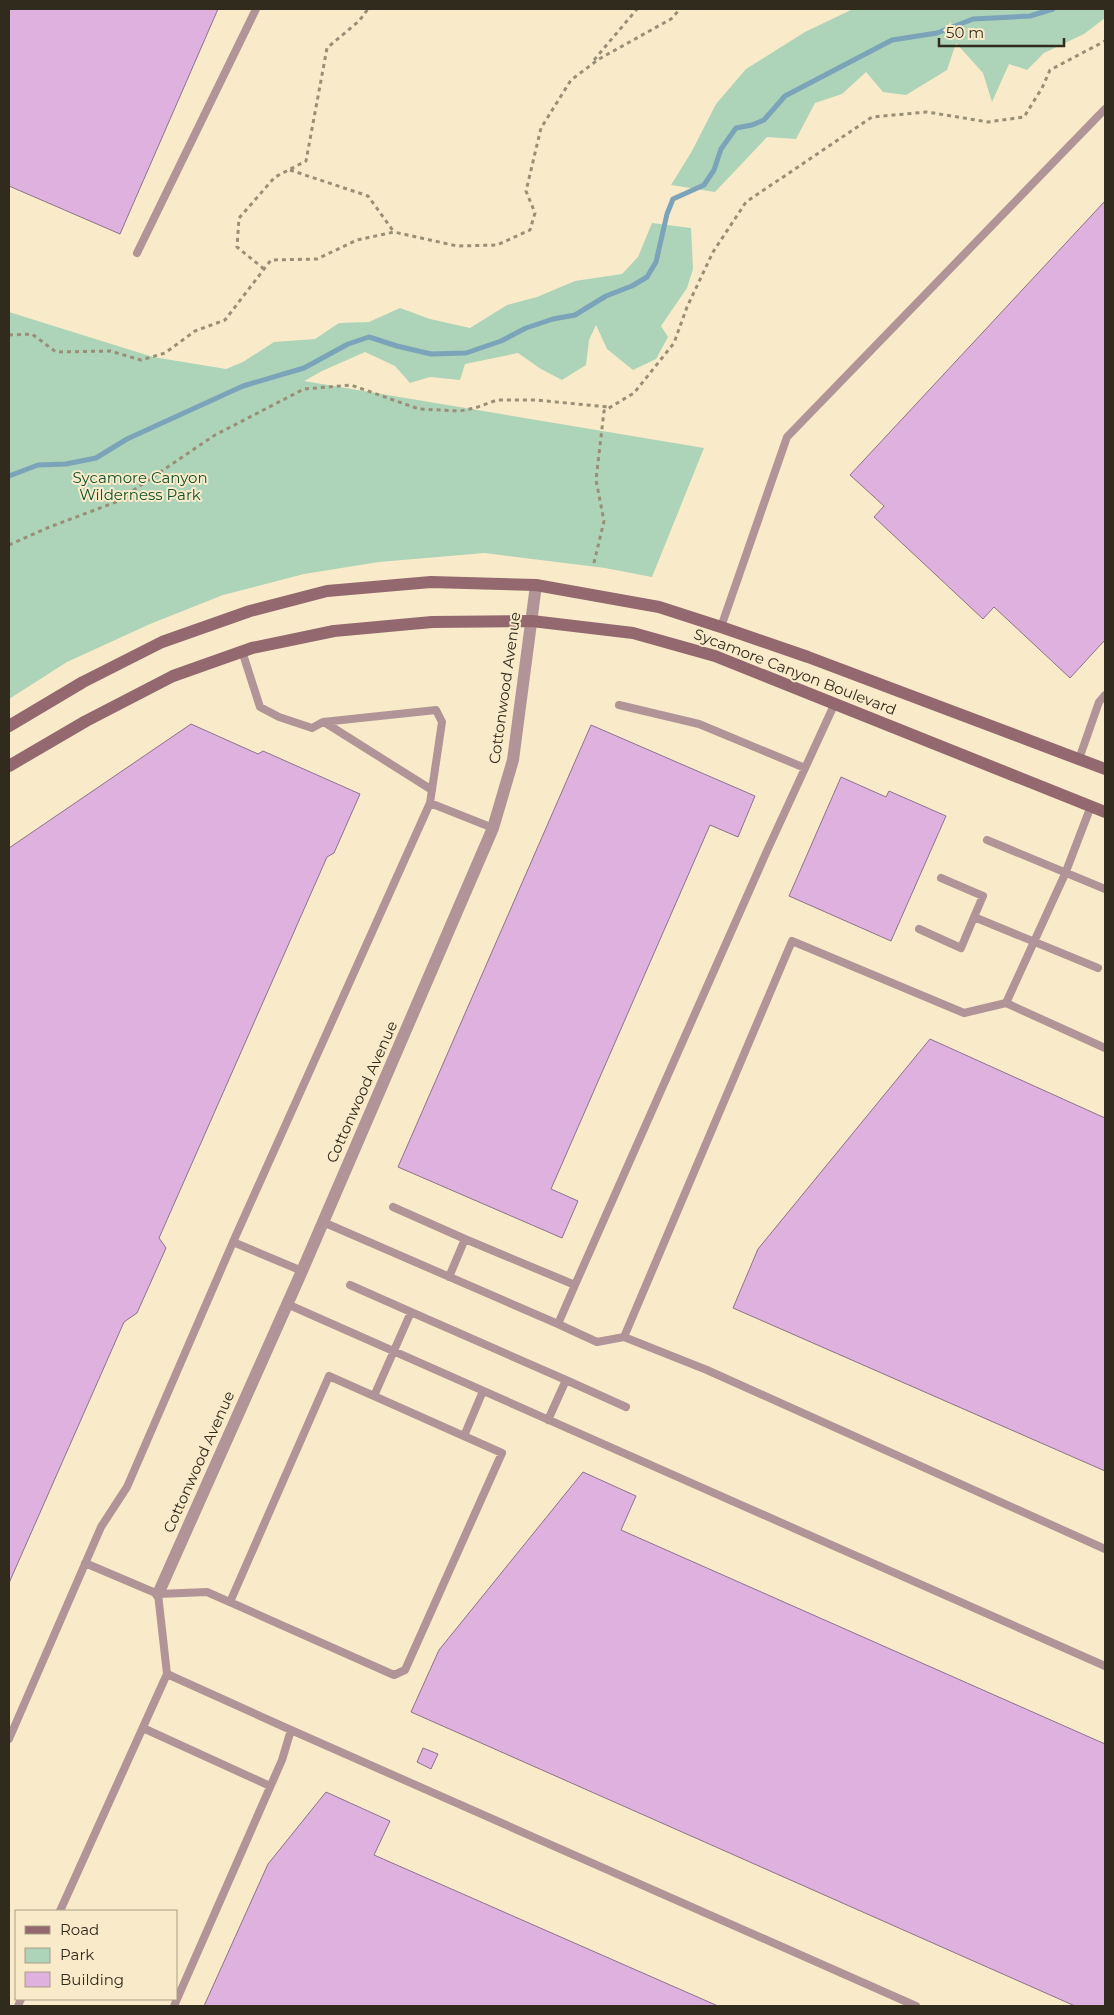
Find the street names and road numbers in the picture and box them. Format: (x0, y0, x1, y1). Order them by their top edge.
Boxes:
street label: Cottonwood Avenue (484, 611, 525, 765)
street label: Sycamore Canyon Boulevard (691, 624, 899, 719)
street label: Cottonwood Avenue (322, 1018, 401, 1166)
street label: Cottonwood Avenue (159, 1388, 238, 1536)

